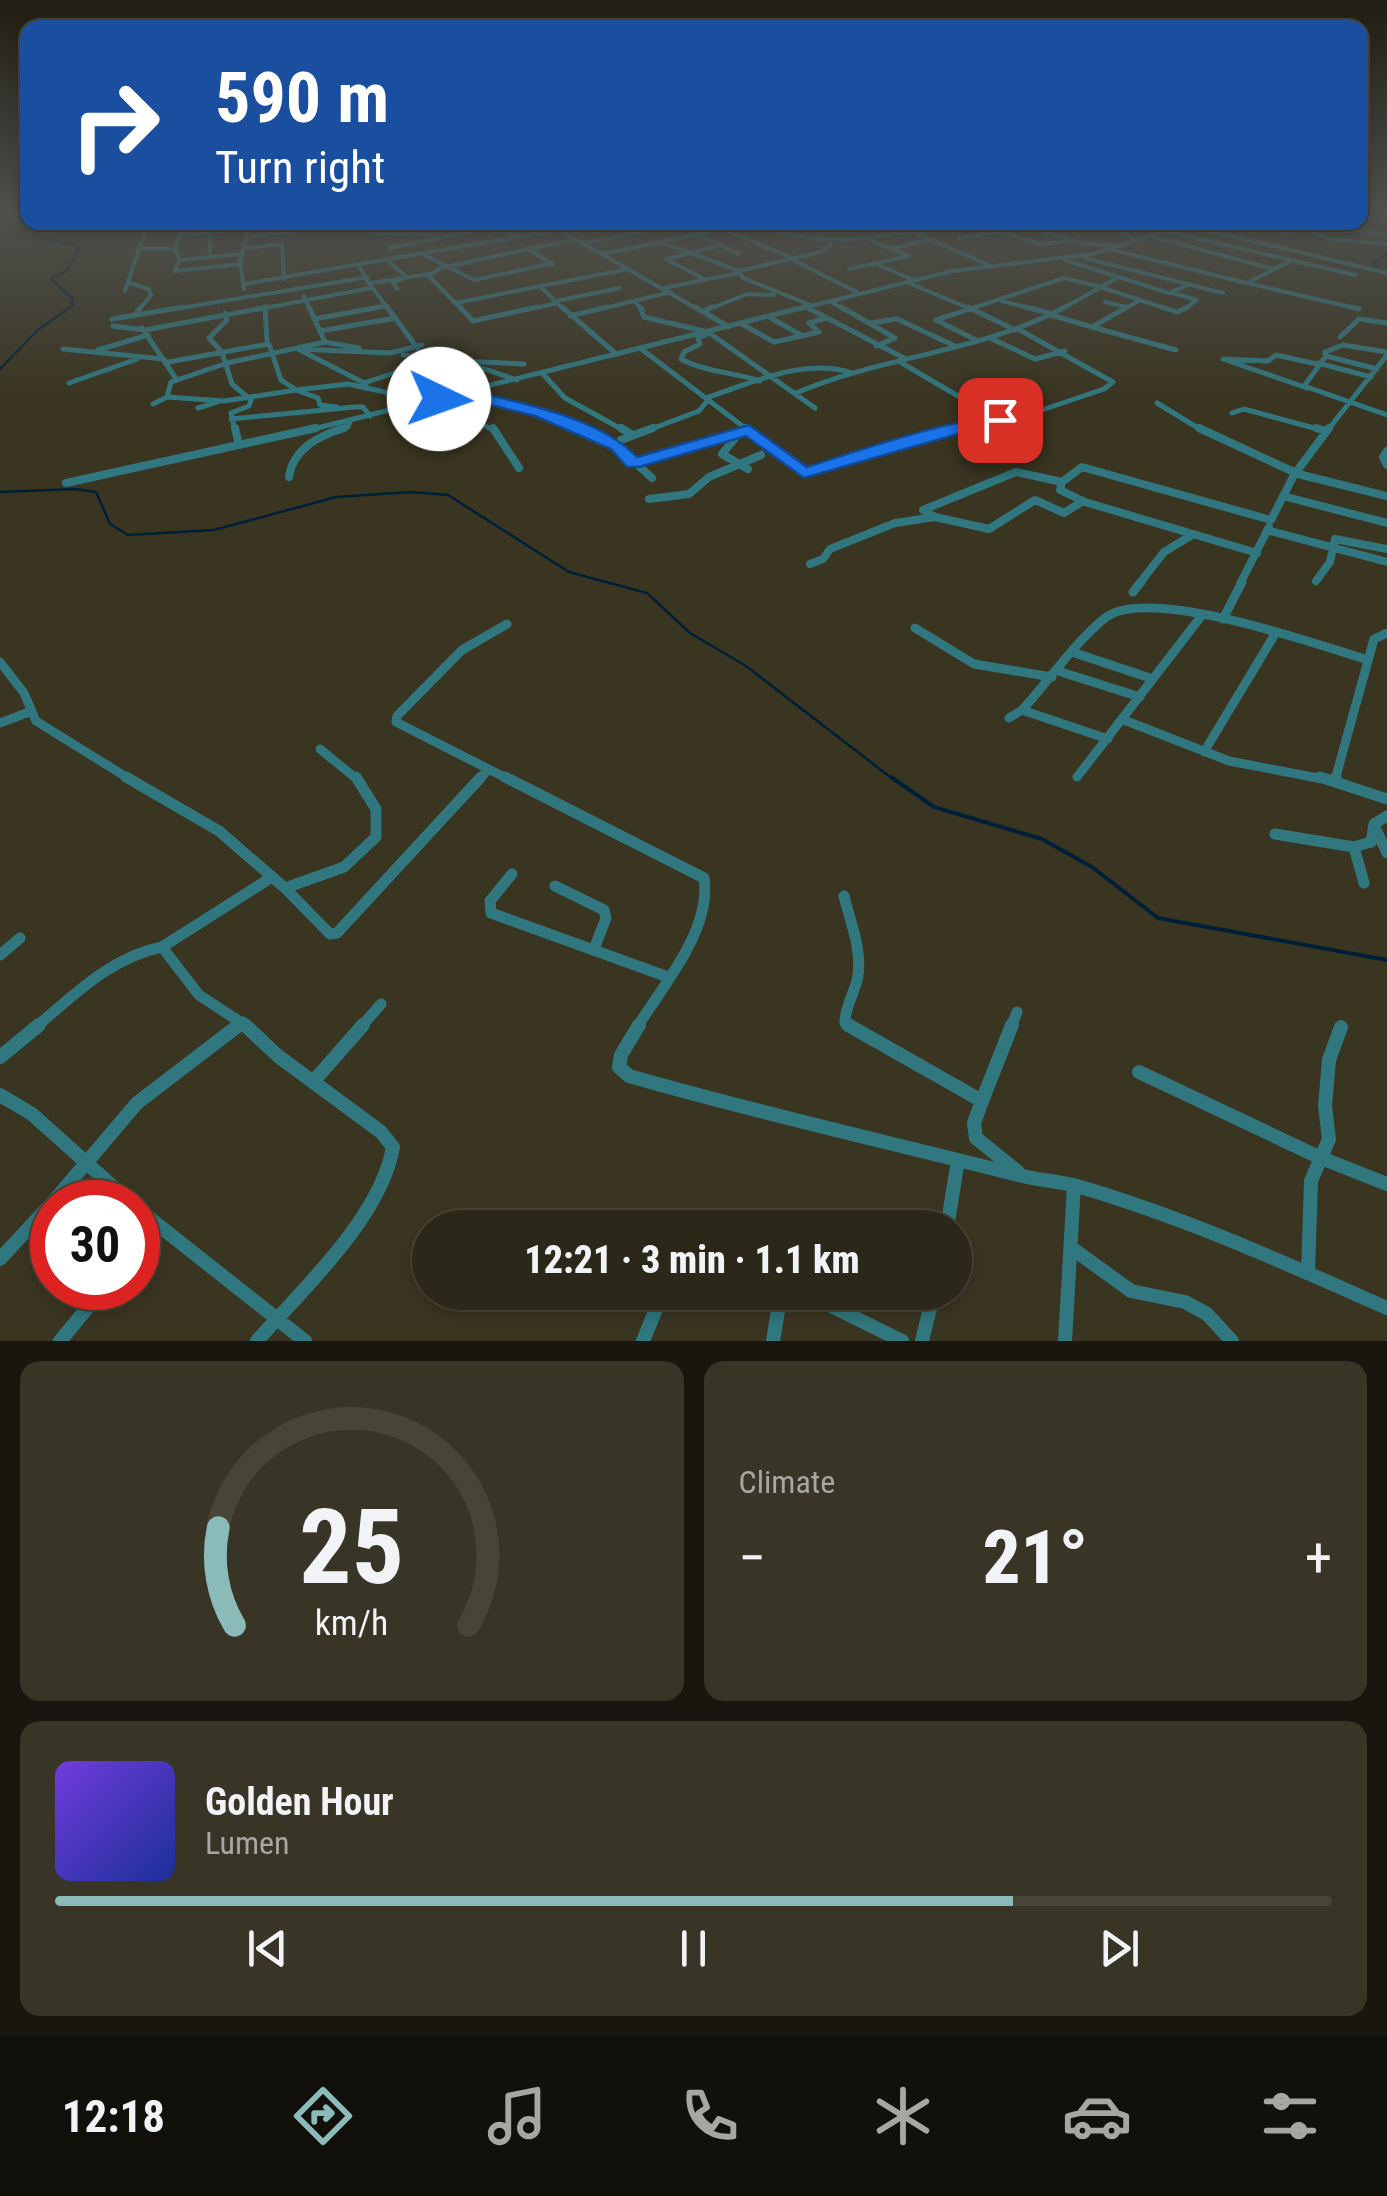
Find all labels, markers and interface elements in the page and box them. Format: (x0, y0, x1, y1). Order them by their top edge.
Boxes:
text: 590 m (215, 57, 389, 139)
icon: right (50, 60, 180, 190)
text: Turn right (215, 141, 385, 194)
position arrow (387, 347, 491, 451)
pin (958, 378, 1043, 463)
icon: arrive (973, 393, 1028, 448)
speed limit sign: 30 (30, 1180, 160, 1310)
text: 12:21 · 3 min · 1.1 km (524, 1238, 860, 1282)
text: Climate (739, 1463, 835, 1501)
text: 25 (299, 1487, 404, 1608)
text: 21° (982, 1513, 1088, 1601)
text: − (739, 1526, 766, 1590)
text: + (1305, 1526, 1332, 1590)
text: km/h (315, 1602, 389, 1644)
text: Golden Hour (205, 1780, 394, 1824)
text: Lumen (205, 1824, 290, 1862)
icon: previous (240, 1921, 295, 1976)
icon: pause (666, 1921, 721, 1976)
icon: next (1092, 1921, 1147, 1976)
icon: directions (288, 2081, 358, 2151)
icon: music (482, 2081, 552, 2151)
icon: phone (675, 2081, 745, 2151)
icon: climate (868, 2081, 938, 2151)
icon: car (1062, 2081, 1132, 2151)
icon: filters (1255, 2081, 1325, 2151)
text: 12:18 (62, 2090, 165, 2143)

